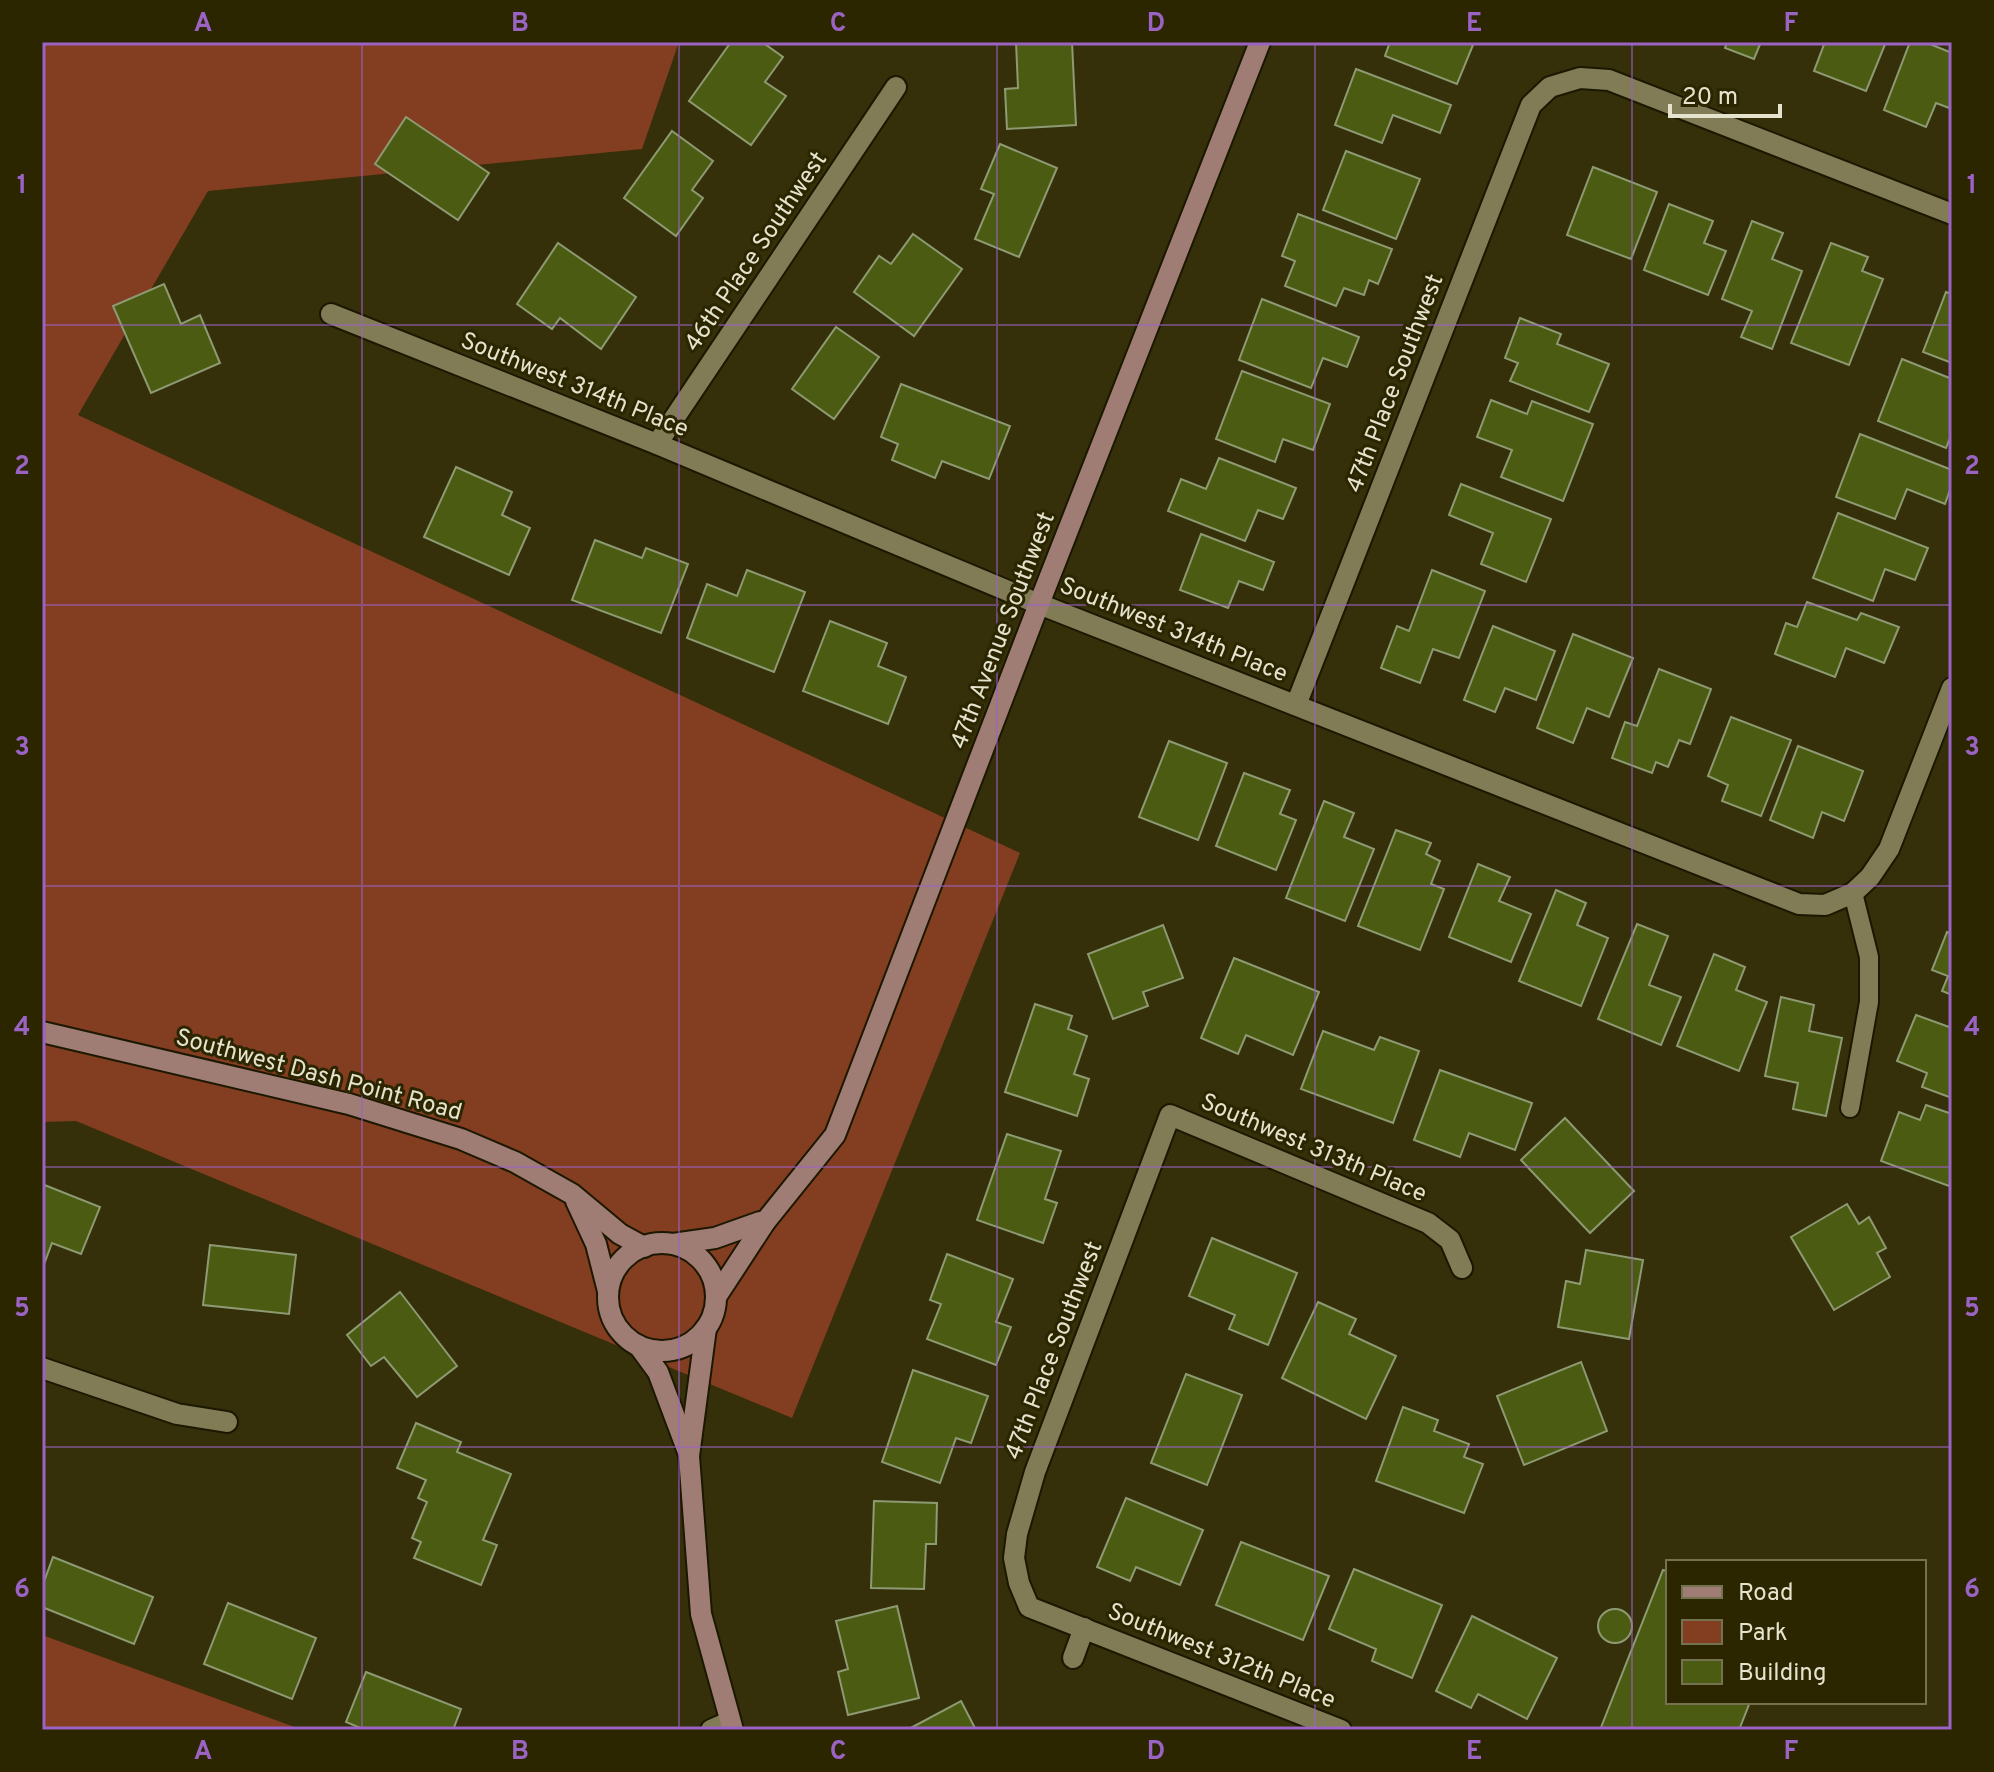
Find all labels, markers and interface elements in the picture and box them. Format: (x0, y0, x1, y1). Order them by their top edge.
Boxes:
text: A (194, 8, 212, 41)
text: B (511, 8, 529, 41)
text: C (830, 8, 846, 41)
text: D (1147, 8, 1165, 41)
text: E (1466, 8, 1482, 41)
text: F (1784, 8, 1799, 41)
scale bar (1670, 68, 1780, 118)
text: 20 m (1682, 83, 1738, 113)
street label: 46th Place Southwest (679, 147, 835, 358)
text: 1 (17, 170, 27, 203)
text: 1 (1967, 170, 1977, 203)
street label: 47th Place Southwest (1340, 270, 1451, 497)
street label: Southwest 314th Place (456, 326, 693, 445)
text: 2 (14, 451, 30, 484)
text: 2 (1964, 451, 1980, 484)
street label: 47th Avenue Southwest (945, 508, 1063, 754)
street label: Southwest 314th Place (1055, 571, 1292, 690)
text: 3 (14, 732, 30, 765)
text: 3 (1964, 732, 1980, 765)
text: 4 (14, 1012, 30, 1045)
text: 4 (1964, 1012, 1980, 1045)
street label: Southwest Dash Point Road (172, 1023, 465, 1129)
street label: Southwest 313th Place (1196, 1088, 1431, 1210)
street label: 47th Place Southwest (999, 1237, 1110, 1464)
text: 5 (14, 1293, 30, 1326)
text: 5 (1964, 1293, 1980, 1326)
legend (1666, 1560, 1926, 1704)
text: 6 (14, 1574, 30, 1607)
text: 6 (1964, 1574, 1980, 1607)
text: Road (1738, 1579, 1794, 1609)
street label: Southwest 312th Place (1103, 1597, 1340, 1716)
text: Park (1738, 1619, 1788, 1649)
text: Building (1738, 1659, 1827, 1689)
text: A (194, 1736, 212, 1769)
text: B (511, 1736, 529, 1769)
text: C (830, 1736, 846, 1769)
text: D (1147, 1736, 1165, 1769)
text: E (1466, 1736, 1482, 1769)
text: F (1784, 1736, 1799, 1769)

